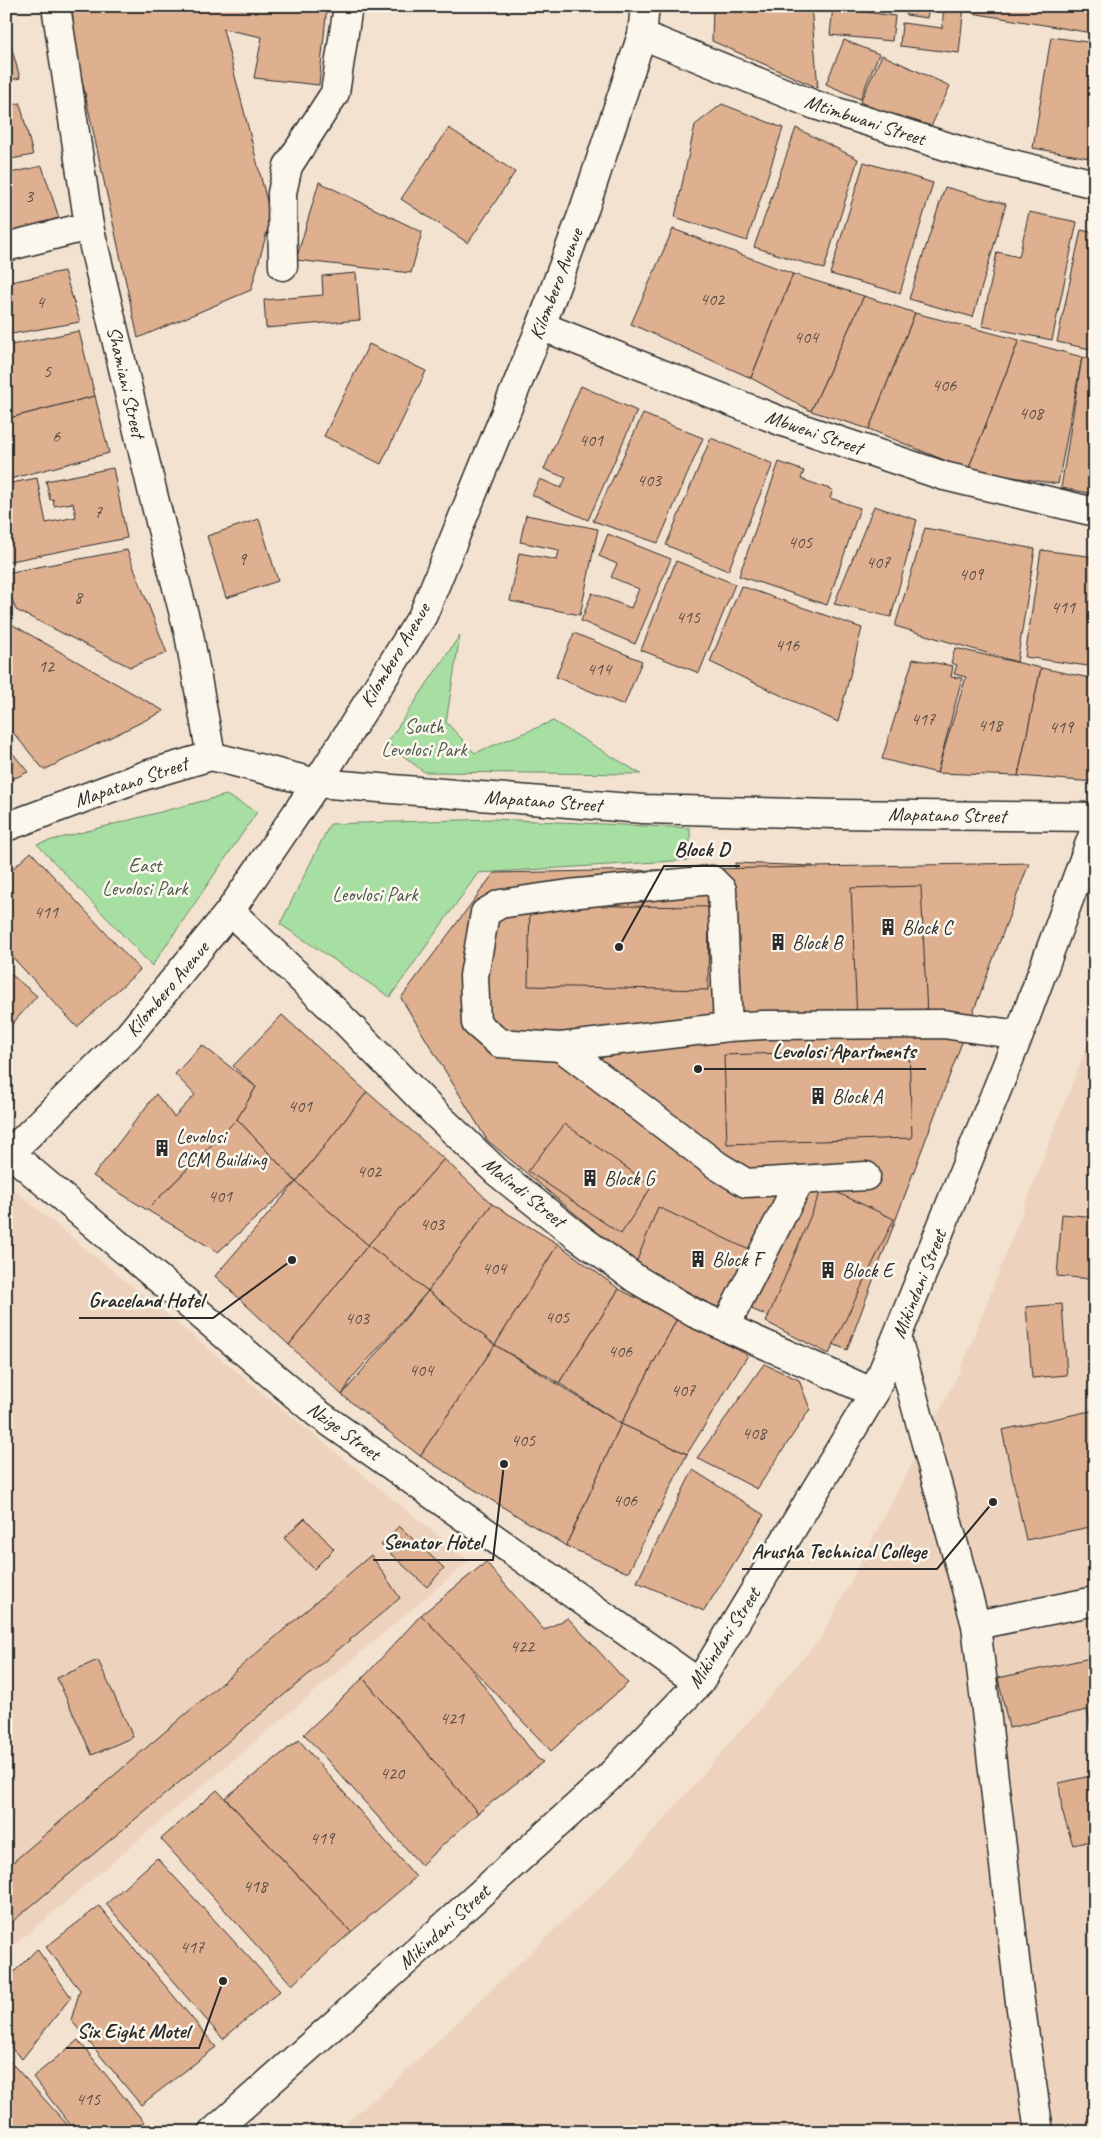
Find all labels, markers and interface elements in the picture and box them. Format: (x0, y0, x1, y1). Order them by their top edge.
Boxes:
street label: Mtimbwani Street (802, 89, 931, 152)
house number: 3 (25, 185, 35, 207)
street label: Kilombero Avenue (523, 224, 589, 343)
house number: 402 (700, 288, 726, 310)
house number: 4 (36, 291, 46, 313)
street label: Shamiani Street (101, 324, 152, 443)
house number: 404 (794, 326, 820, 348)
house number: 5 (43, 360, 52, 382)
house number: 406 (932, 374, 957, 396)
house number: 408 (1019, 402, 1045, 424)
street label: Mbweni Street (762, 404, 869, 461)
house number: 6 (52, 425, 61, 447)
house number: 401 (579, 429, 604, 451)
house number: 403 (637, 469, 663, 491)
house number: 7 (94, 501, 103, 523)
house number: 405 (788, 531, 813, 553)
house number: 9 (238, 548, 248, 570)
house number: 407 (866, 551, 891, 573)
house number: 409 (959, 563, 985, 585)
house number: 8 (74, 586, 84, 608)
house number: 411 (1051, 596, 1076, 618)
street label: Kilombero Avenue (354, 597, 437, 712)
house number: 415 (676, 606, 701, 628)
house number: 416 (775, 634, 800, 656)
house number: 12 (38, 655, 56, 677)
house number: 414 (587, 658, 613, 680)
house number: 417 (911, 708, 936, 730)
park label: South Levolosi Park (381, 714, 468, 762)
house number: 418 (978, 714, 1004, 736)
house number: 419 (1049, 716, 1075, 738)
street label: Mapatano Street (71, 750, 194, 813)
street label: Mapatano Street (483, 784, 606, 818)
street label: Mapatano Street (888, 801, 1010, 829)
callout: Block D (664, 830, 740, 866)
text: Block D (674, 836, 731, 862)
park label: East Levolosi Park (102, 853, 189, 901)
park label: Leovlosi Park (332, 882, 419, 907)
house number: 411 (34, 901, 59, 923)
place label: Block C (902, 915, 954, 940)
building icon: Block C (878, 917, 898, 937)
place label: Block B (792, 930, 844, 955)
building icon: Block B (768, 932, 788, 952)
street label: Kilombero Avenue (120, 935, 215, 1042)
callout: Levolosi Apartments (762, 1033, 926, 1069)
text: Levolosi Apartments (772, 1038, 918, 1064)
place label: Block A (832, 1084, 883, 1109)
building icon: Block A (808, 1086, 828, 1106)
house number: 401 (288, 1095, 313, 1117)
place label: Levolosi CCM Building (176, 1124, 268, 1172)
building icon: Levolosi CCM Building (152, 1138, 172, 1158)
street label: Malindi Street (478, 1151, 573, 1235)
house number: 402 (357, 1160, 383, 1182)
place label: Block G (604, 1166, 656, 1191)
building icon: Block G (580, 1168, 600, 1188)
house number: 401 (208, 1185, 233, 1207)
house number: 403 (420, 1213, 446, 1235)
street label: Mikindani Street (886, 1224, 953, 1342)
place label: Block F (712, 1247, 766, 1272)
building icon: Block F (688, 1249, 708, 1269)
house number: 404 (482, 1257, 508, 1279)
place label: Block E (842, 1258, 895, 1283)
building icon: Block E (818, 1260, 838, 1280)
callout: Graceland Hotel (79, 1282, 213, 1318)
text: Graceland Hotel (89, 1287, 208, 1313)
house number: 405 (545, 1306, 570, 1328)
house number: 403 (345, 1307, 371, 1329)
house number: 406 (608, 1340, 633, 1362)
house number: 404 (409, 1359, 435, 1381)
house number: 407 (671, 1379, 696, 1401)
street label: Nzige Street (302, 1396, 388, 1467)
house number: 408 (742, 1422, 768, 1444)
house number: 405 (511, 1429, 536, 1451)
house number: 406 (613, 1489, 638, 1511)
callout: Senator Hotel (373, 1524, 493, 1560)
text: Senator Hotel (383, 1529, 487, 1555)
callout: Arusha Technical College (742, 1533, 937, 1569)
text: Arusha Technical College (752, 1538, 928, 1564)
street label: Mikindani Street (682, 1581, 767, 1693)
house number: 422 (510, 1635, 536, 1657)
house number: 421 (440, 1707, 465, 1729)
house number: 420 (380, 1762, 406, 1784)
house number: 419 (310, 1827, 336, 1849)
house number: 418 (243, 1875, 269, 1897)
street label: Mikindani Street (393, 1878, 497, 1975)
house number: 417 (180, 1936, 205, 1958)
callout: Six Eight Motel (66, 2012, 199, 2048)
text: Six Eight Motel (77, 2018, 194, 2044)
house number: 415 (76, 2088, 101, 2110)

